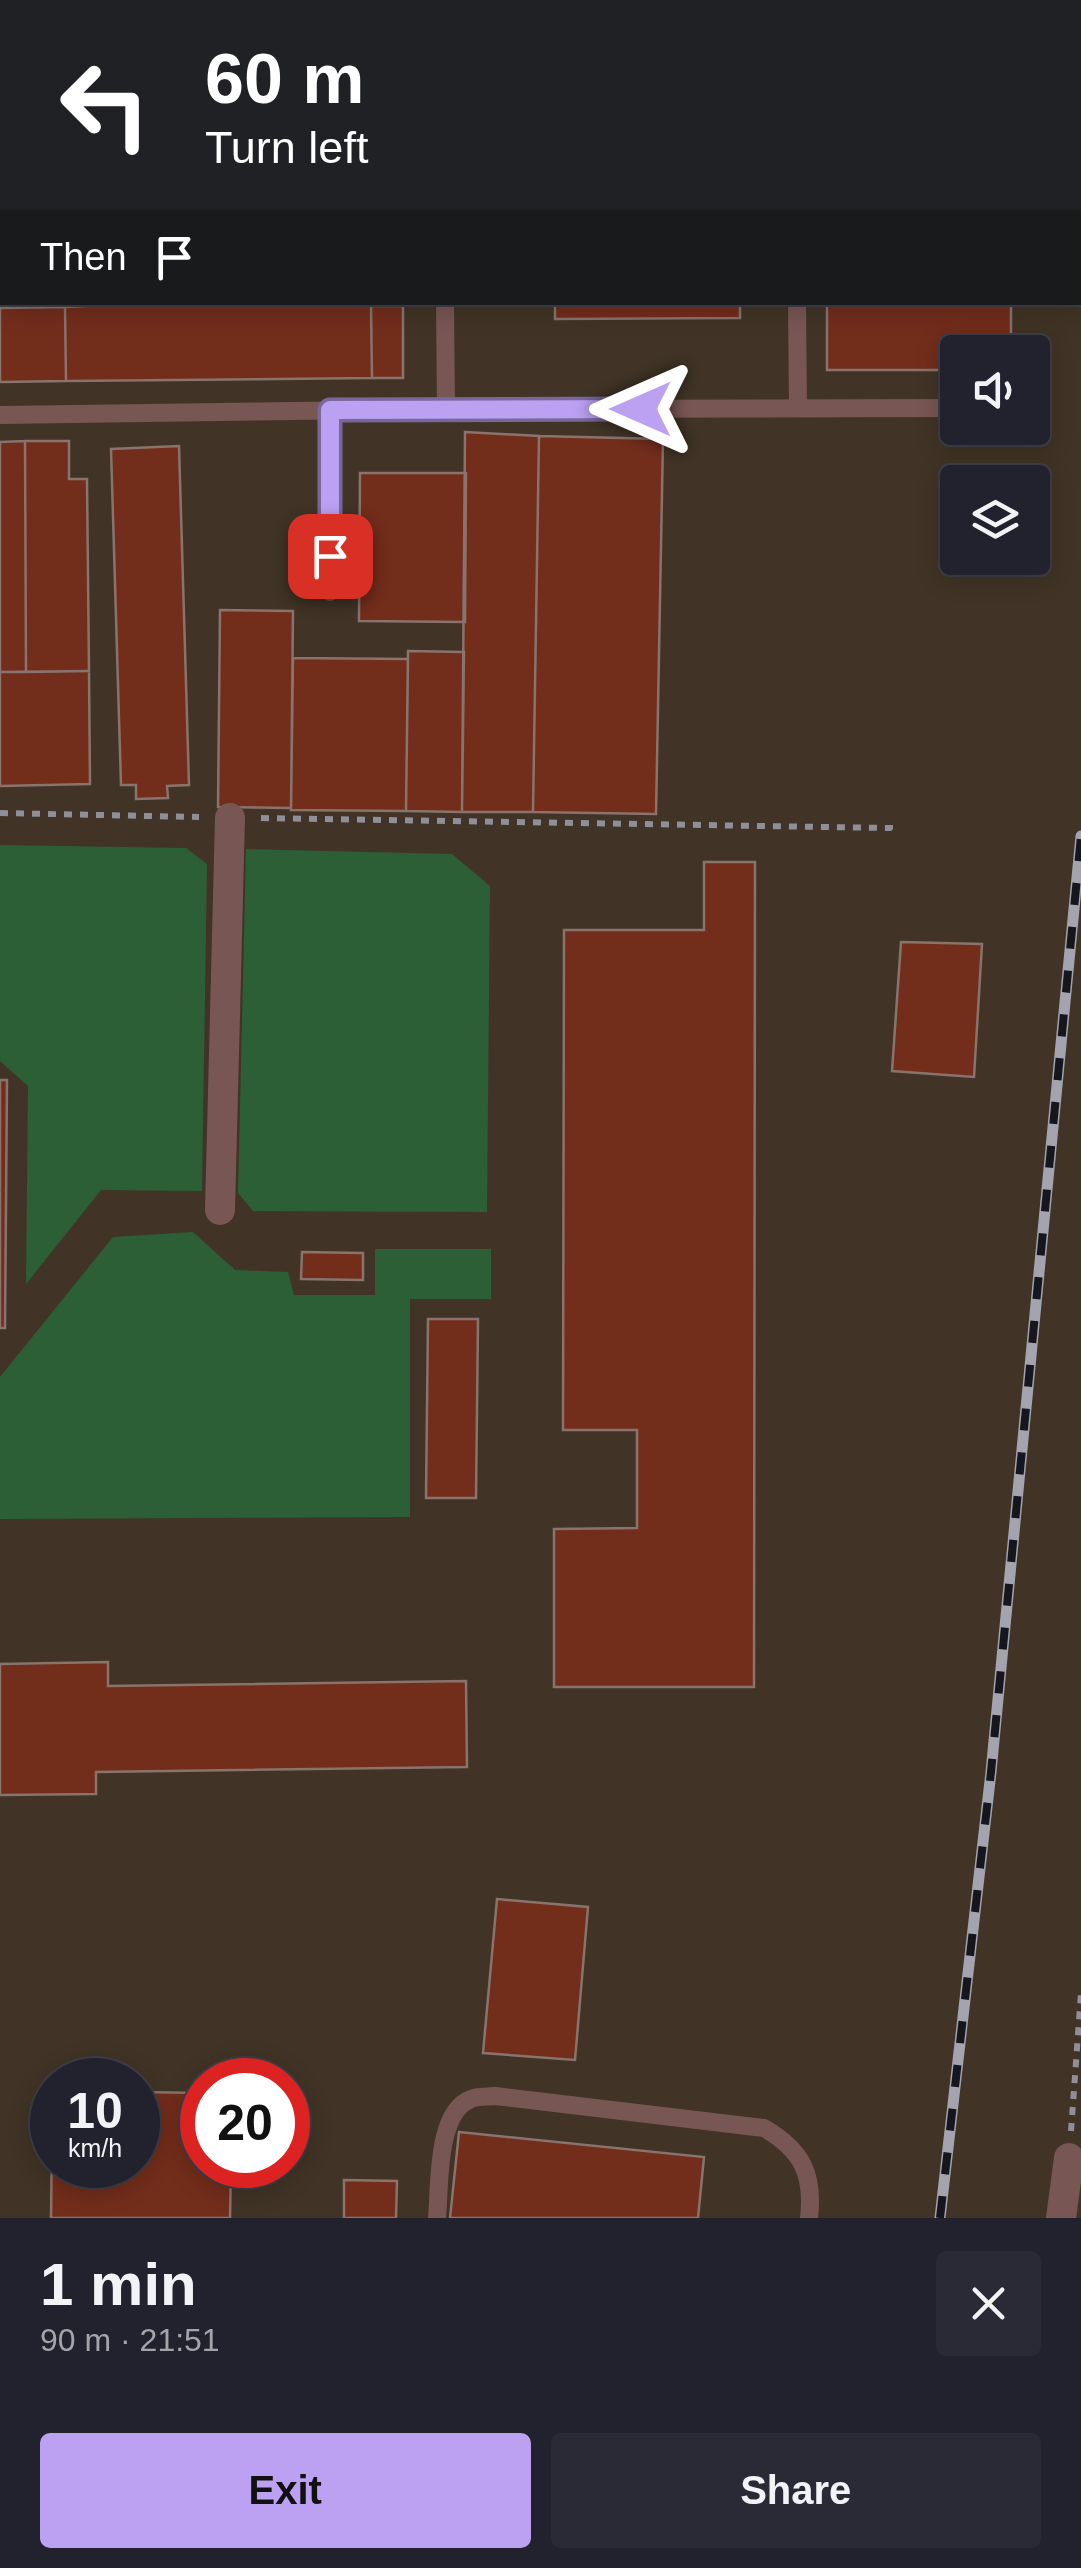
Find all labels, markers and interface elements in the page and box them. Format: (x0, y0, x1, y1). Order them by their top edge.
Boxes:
icon: left (40, 40, 170, 170)
text: 60 m (205, 40, 365, 118)
text: Turn left (205, 122, 368, 173)
icon: arrive (147, 230, 202, 285)
text: Then (40, 236, 127, 278)
map controls (940, 335, 1050, 575)
button: sound (940, 335, 1050, 445)
position arrow (589, 357, 693, 461)
button: layers (940, 465, 1050, 575)
pin (288, 514, 373, 599)
icon: arrive (303, 529, 358, 584)
speed limit sign: 20 (180, 2058, 310, 2188)
text: 10 (67, 2083, 123, 2139)
text: km/h (68, 2134, 122, 2162)
text: 1 min (40, 2251, 197, 2318)
button: close (936, 2251, 1041, 2356)
text: 90 m · 21:51 (40, 2322, 220, 2358)
button: Exit (40, 2433, 531, 2548)
button: Share (551, 2433, 1041, 2548)

